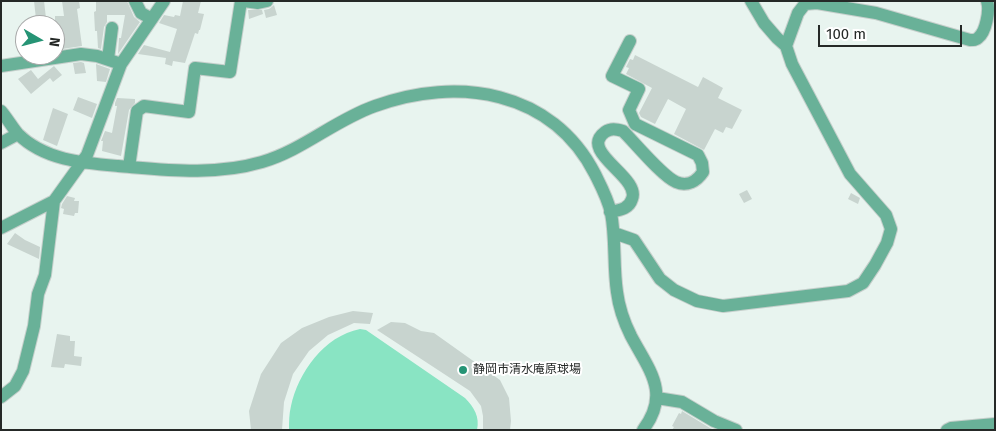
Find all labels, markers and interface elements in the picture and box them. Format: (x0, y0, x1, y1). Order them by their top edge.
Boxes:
north arrow (15, 15, 65, 65)
scale bar (821, 15, 965, 47)
text: 100 m (826, 25, 866, 43)
text: N (45, 36, 63, 48)
place label: 静岡市清水庵原球場 (473, 363, 581, 377)
marker: 静岡市清水庵原球場 (457, 364, 469, 376)

